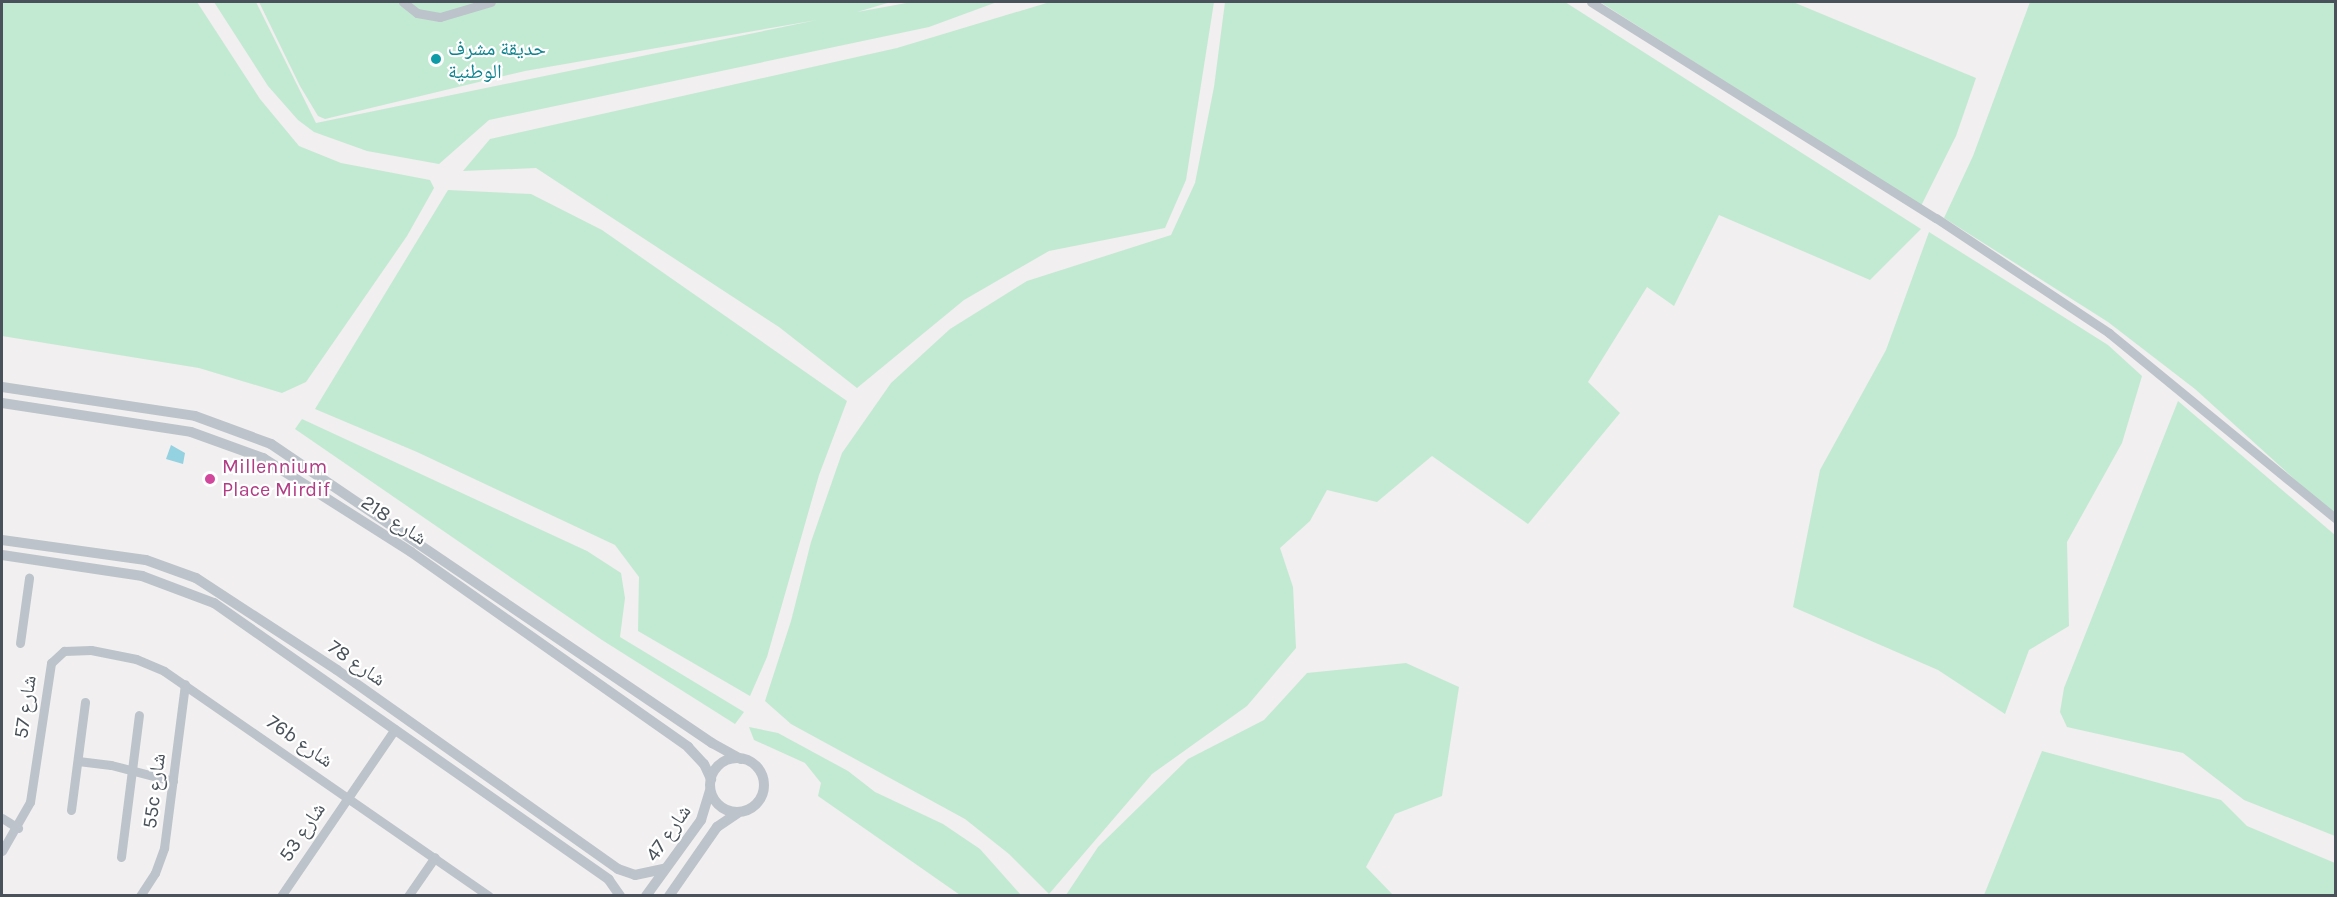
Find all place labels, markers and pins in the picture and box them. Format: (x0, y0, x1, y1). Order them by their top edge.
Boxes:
place label: حديقة مشرف الوطنية (448, 36, 546, 83)
marker: حديقة مشرف الوطنية (429, 52, 443, 66)
place label: Millennium Place Mirdif (222, 455, 330, 502)
marker: Millennium Place Mirdif (203, 472, 217, 486)

